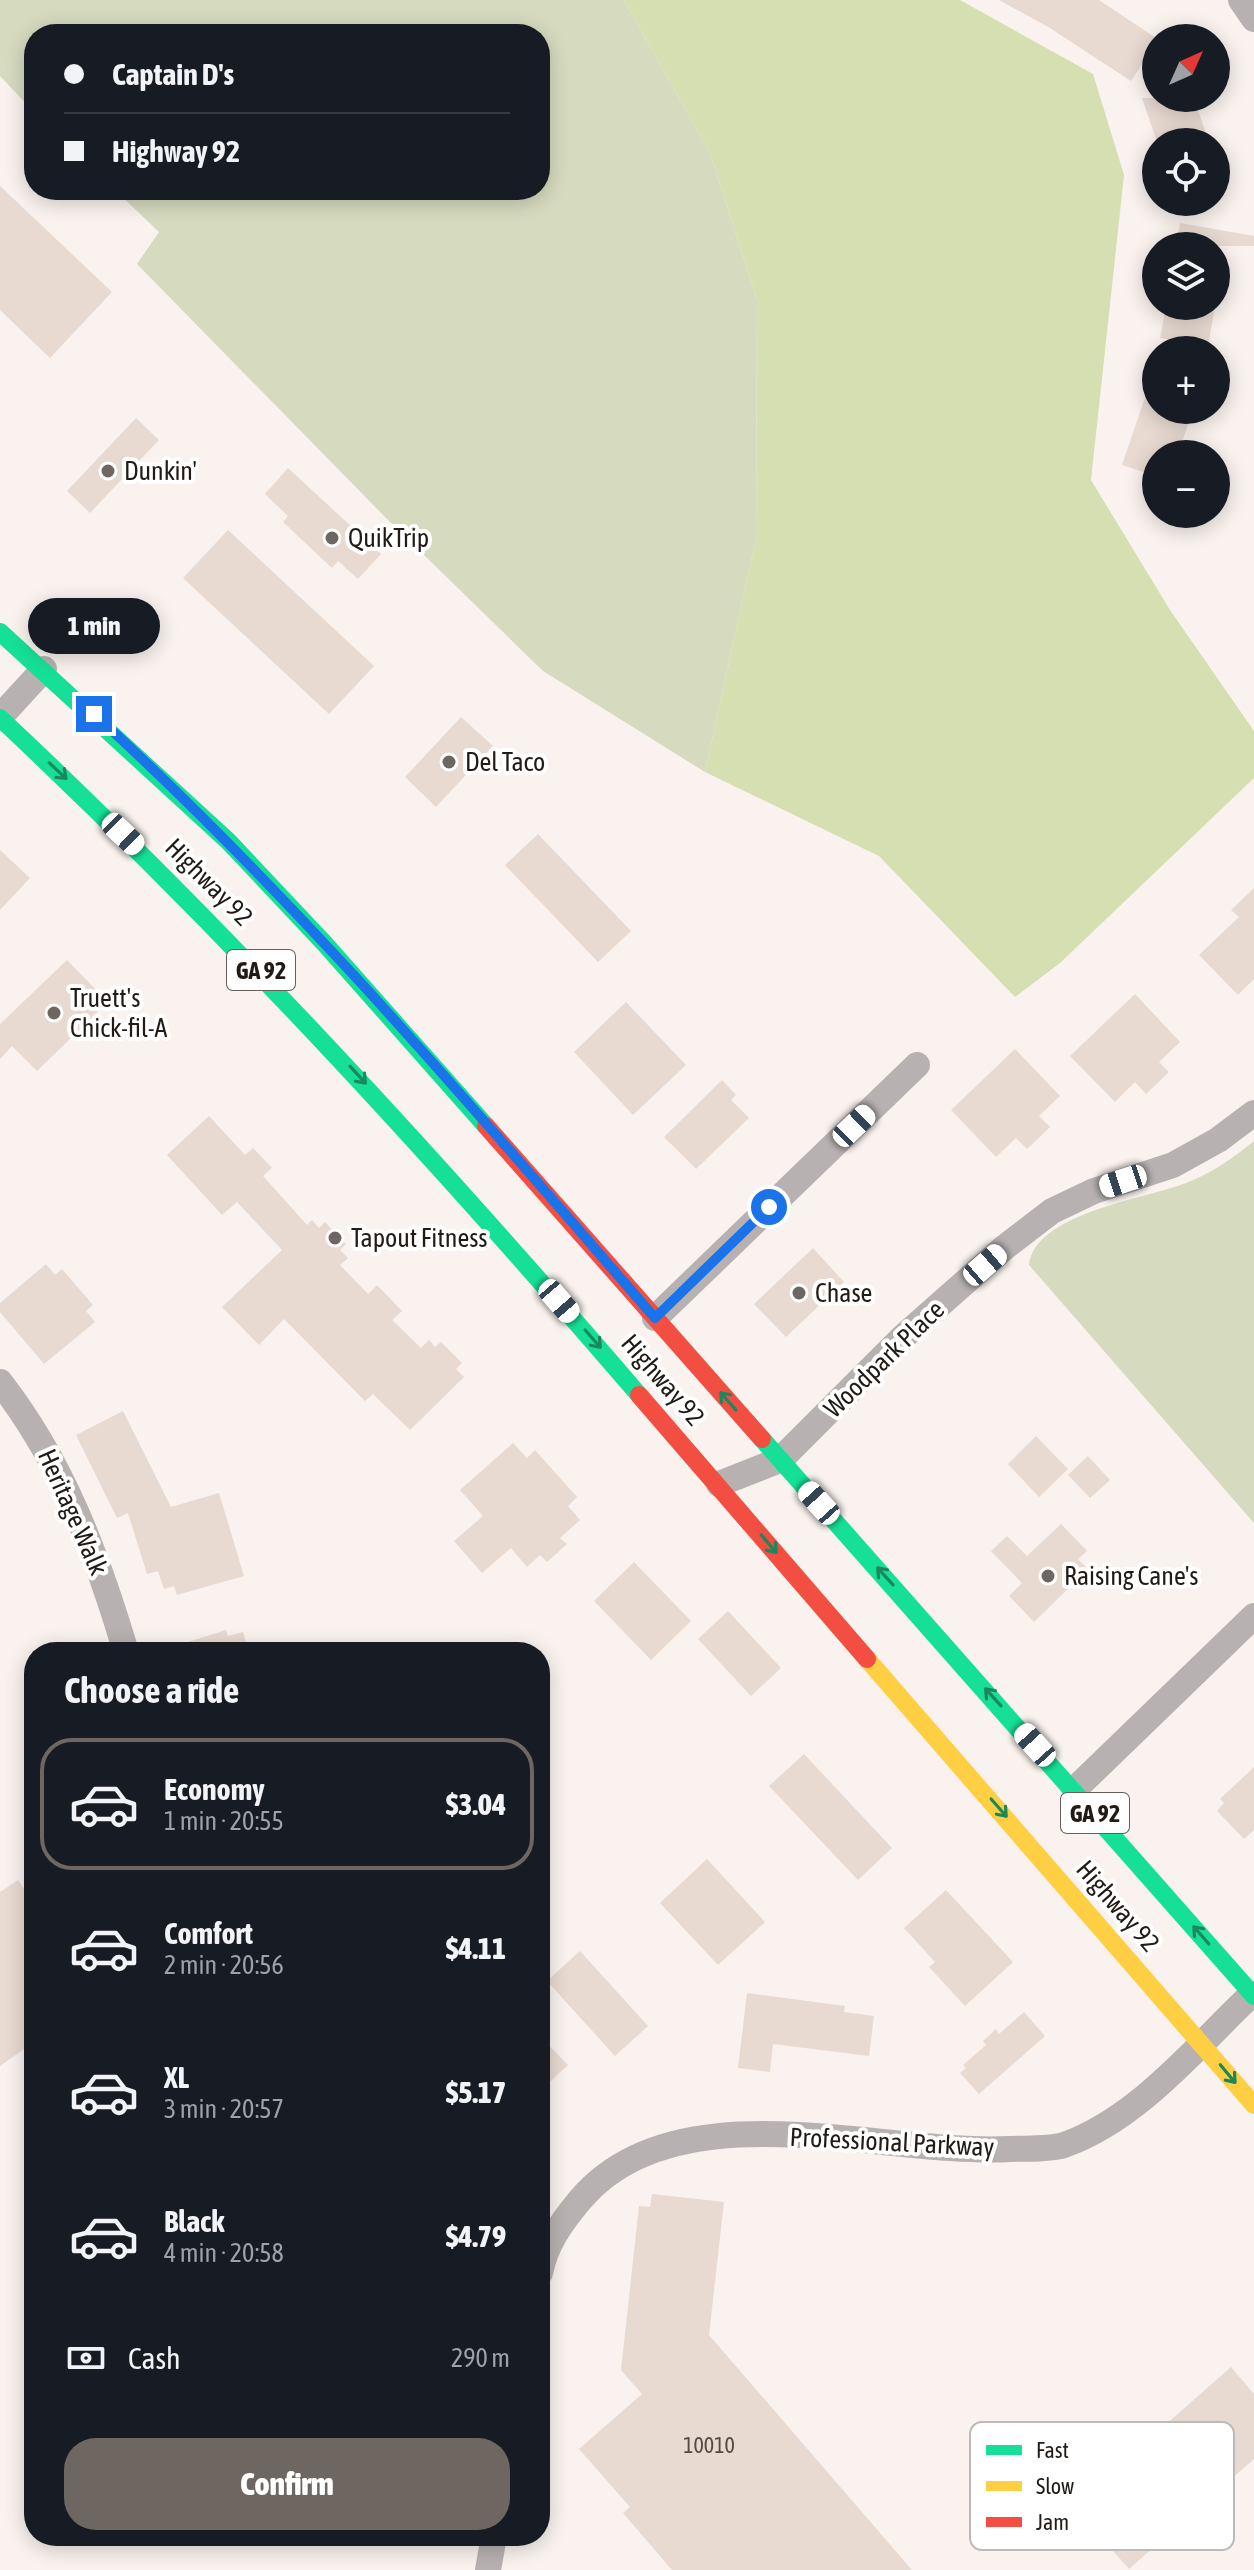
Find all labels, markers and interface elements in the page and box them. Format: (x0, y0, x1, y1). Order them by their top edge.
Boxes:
north arrow (1142, 24, 1230, 112)
map controls (1142, 24, 1230, 528)
text: Captain D's (112, 57, 234, 91)
button: locate (1142, 128, 1230, 216)
text: Highway 92 (112, 134, 240, 168)
button: layers (1142, 232, 1230, 320)
button: + (1142, 336, 1230, 424)
button: − (1142, 440, 1230, 528)
place label: Dunkin' (124, 456, 197, 486)
marker: Dunkin' (99, 462, 117, 480)
place label: QuikTrip (348, 523, 429, 553)
marker: QuikTrip (323, 529, 341, 547)
callout: 1 min (28, 598, 160, 654)
text: 1 min (67, 611, 121, 641)
route end (76, 696, 112, 732)
place label: Del Taco (465, 747, 545, 777)
marker: Del Taco (440, 753, 458, 771)
one-way arrow (47, 761, 67, 779)
car (97, 809, 149, 859)
street label: Highway 92 (159, 832, 259, 932)
road number: GA 92 (227, 950, 295, 990)
place label: Truett's Chick-fil-A (70, 983, 167, 1043)
marker: Truett's Chick-fil-A (45, 1004, 63, 1022)
one-way arrow (349, 1064, 367, 1084)
car (828, 1101, 880, 1151)
car (1096, 1162, 1150, 1200)
route start (751, 1189, 787, 1225)
place label: Tapout Fitness (351, 1223, 488, 1253)
marker: Tapout Fitness (326, 1229, 344, 1247)
car (959, 1240, 1011, 1290)
car (534, 1275, 584, 1327)
place label: Chase (815, 1278, 872, 1308)
marker: Chase (790, 1284, 808, 1302)
street label: Woodpark Place (818, 1294, 950, 1424)
street label: Highway 92 (615, 1328, 711, 1432)
one-way arrow (584, 1329, 602, 1349)
one-way arrow (720, 1392, 738, 1412)
street label: Heritage Walk (32, 1444, 114, 1580)
car (794, 1477, 844, 1529)
one-way arrow (760, 1533, 778, 1554)
place label: Raising Cane's (1064, 1561, 1198, 1591)
one-way arrow (876, 1567, 894, 1587)
marker: Raising Cane's (1039, 1567, 1057, 1585)
text: Choose a ride (64, 1669, 239, 1711)
one-way arrow (984, 1687, 1002, 1707)
car (1010, 1719, 1060, 1771)
icon: car (68, 1768, 140, 1840)
text: Economy (164, 1772, 265, 1806)
text: $3.04 (446, 1787, 506, 1821)
road number: GA 92 (1061, 1793, 1129, 1833)
one-way arrow (989, 1797, 1007, 1818)
text: 1 min · 20:55 (164, 1806, 284, 1836)
street label: Highway 92 (1070, 1854, 1166, 1958)
icon: car (68, 1912, 140, 1984)
text: Comfort (164, 1916, 253, 1950)
one-way arrow (1192, 1925, 1210, 1945)
text: $4.11 (446, 1931, 506, 1965)
text: 2 min · 20:56 (164, 1950, 284, 1980)
icon: car (68, 2056, 140, 2128)
text: XL (164, 2060, 189, 2094)
one-way arrow (1219, 2063, 1237, 2084)
text: $5.17 (446, 2075, 506, 2109)
text: 3 min · 20:57 (164, 2094, 284, 2124)
street label: Professional Parkway (789, 2122, 995, 2162)
icon: car (68, 2200, 140, 2272)
text: Black (164, 2204, 224, 2238)
text: $4.79 (446, 2219, 506, 2253)
text: 4 min · 20:58 (164, 2238, 284, 2268)
icon: cash (64, 2336, 108, 2380)
text: Cash (128, 2341, 181, 2375)
text: 290 m (451, 2343, 510, 2373)
legend (970, 2422, 1234, 2550)
house number: 10010 (683, 2432, 735, 2458)
text: Fast (1036, 2437, 1069, 2463)
button: Confirm (64, 2438, 510, 2530)
text: Slow (1036, 2473, 1074, 2499)
text: Jam (1036, 2509, 1069, 2535)

